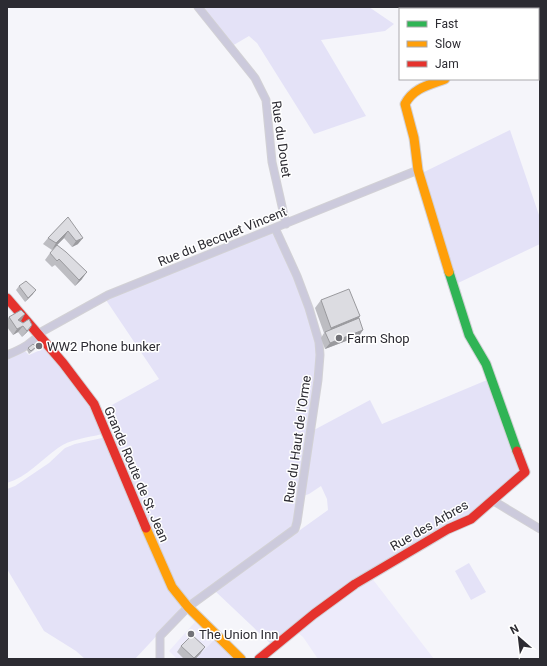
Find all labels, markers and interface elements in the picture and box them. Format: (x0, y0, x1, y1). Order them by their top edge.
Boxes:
legend (399, 8, 539, 80)
text: Fast (435, 17, 458, 31)
text: Slow (435, 37, 461, 51)
text: Jam (435, 57, 459, 71)
street label: Rue du Douet (269, 100, 294, 178)
street label: Rue du Becquet Vincent (156, 204, 289, 269)
place label: Farm Shop (347, 331, 410, 346)
marker: Farm Shop (334, 333, 344, 343)
place label: WW2 Phone bunker (47, 339, 161, 354)
marker: WW2 Phone bunker (34, 341, 44, 351)
street label: Rue du Haut de l'Orme (281, 374, 314, 504)
street label: Grande Route de St. Jean (101, 404, 172, 544)
street label: Rue des Arbres (388, 497, 471, 554)
north arrow (499, 618, 539, 658)
text: N (508, 622, 521, 637)
place label: The Union Inn (199, 627, 279, 642)
marker: The Union Inn (186, 629, 196, 639)

